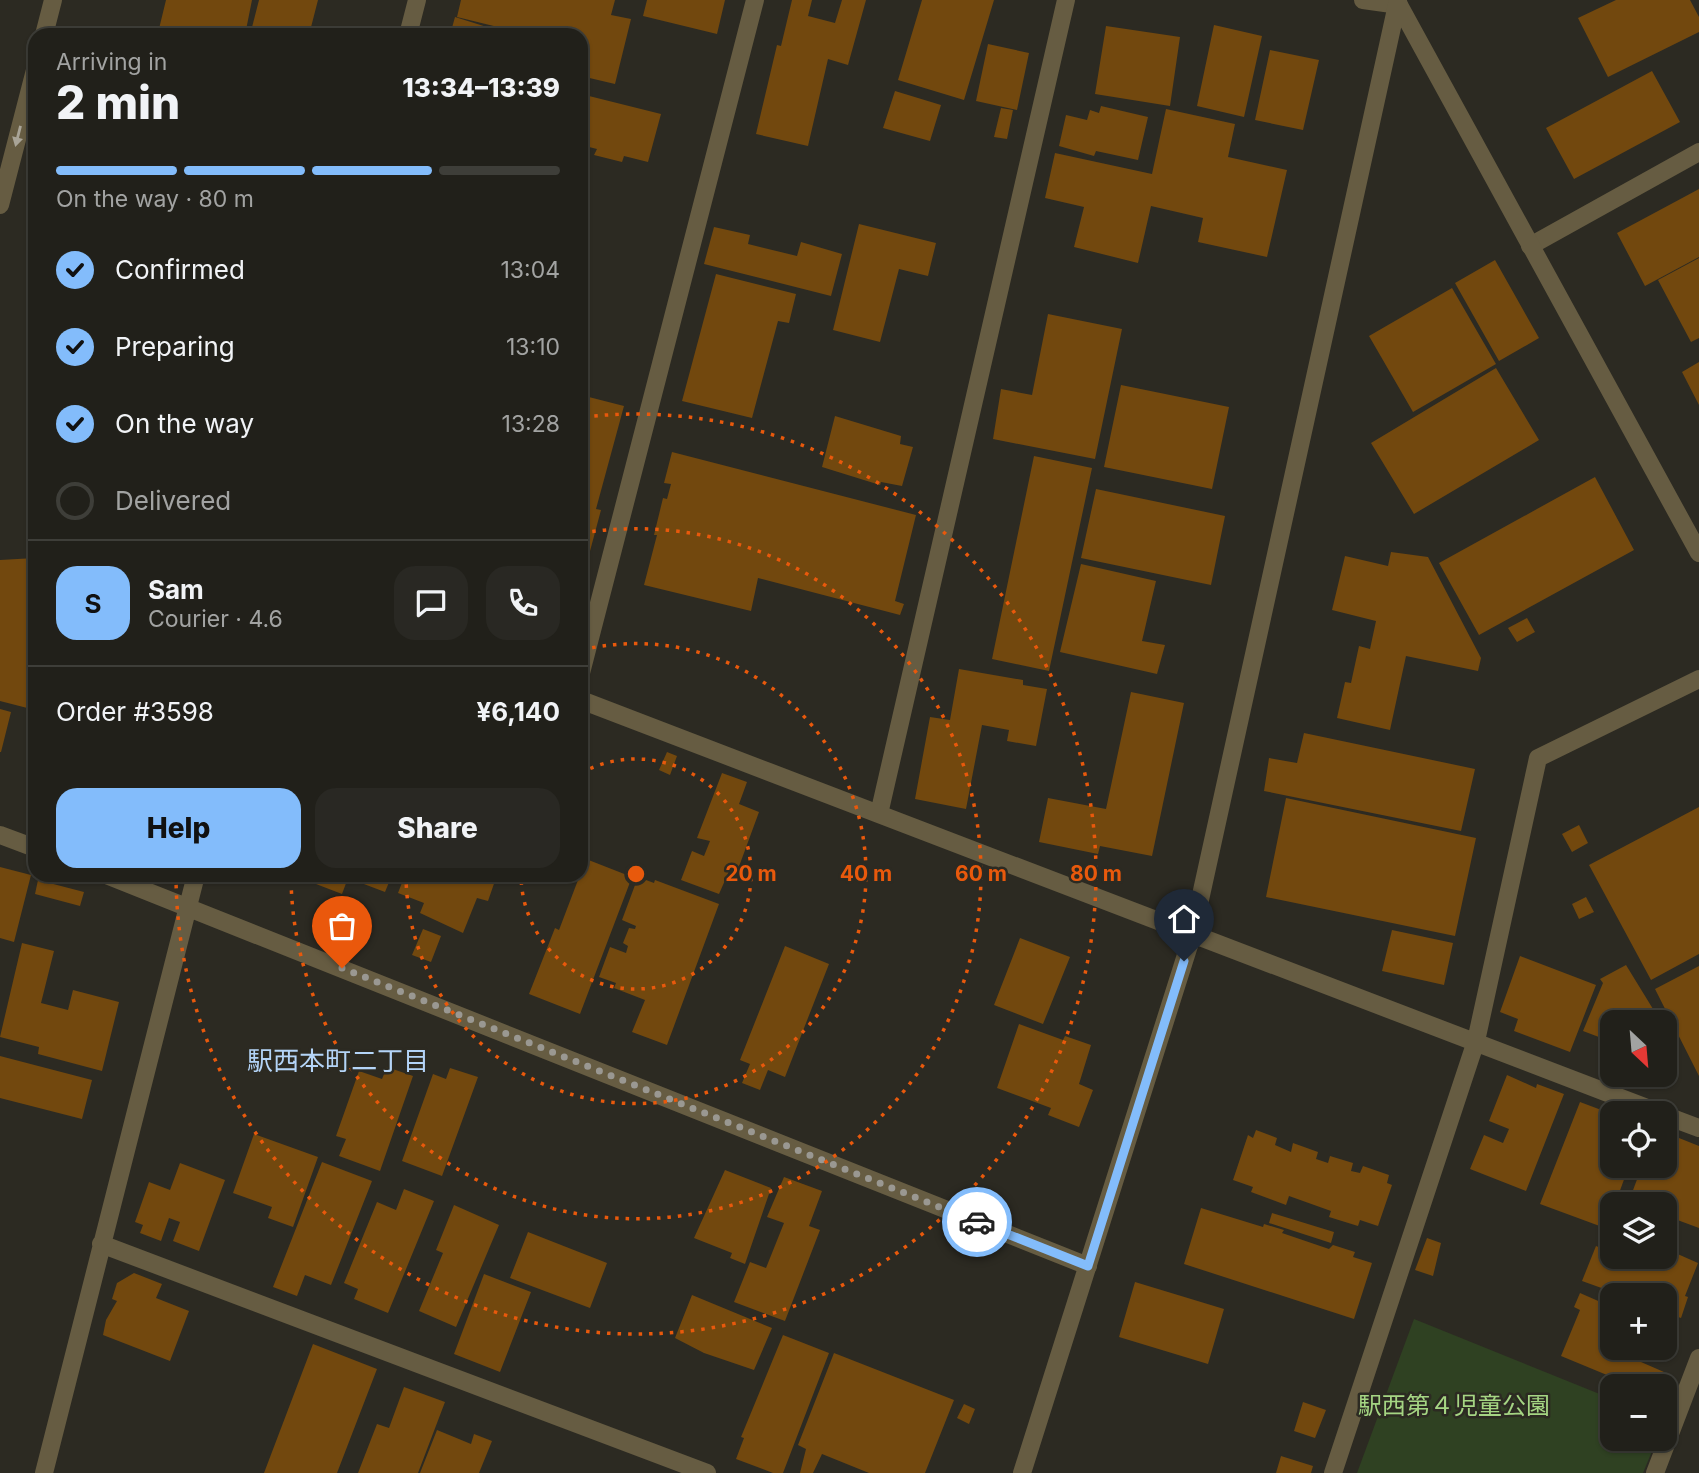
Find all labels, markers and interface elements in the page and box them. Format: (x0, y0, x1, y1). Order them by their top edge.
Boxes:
text: Arriving in (56, 48, 167, 76)
text: 13:34–13:39 (402, 72, 560, 103)
text: 2 min (56, 74, 180, 130)
one-way arrow (12, 125, 23, 147)
text: On the way · 80 m (56, 185, 254, 213)
icon: check (56, 251, 94, 289)
text: Confirmed (115, 254, 245, 285)
text: 13:04 (500, 256, 560, 284)
icon: check (56, 328, 94, 366)
text: Preparing (115, 331, 235, 362)
text: 13:10 (506, 333, 560, 361)
icon: check (56, 405, 94, 443)
text: On the way (115, 408, 254, 439)
text: 13:28 (502, 410, 560, 438)
text: Delivered (115, 485, 231, 516)
button: chat (394, 566, 468, 640)
button: phone (486, 566, 560, 640)
text: Sam (148, 574, 204, 605)
text: S (84, 588, 102, 619)
text: Courier · 4.6 (148, 605, 283, 633)
text: Order #3598 (56, 696, 214, 727)
text: ¥6,140 (476, 696, 560, 727)
button: Help (56, 788, 301, 868)
button: Share (315, 788, 560, 868)
text: 20 m (725, 861, 777, 886)
text: 40 m (840, 861, 892, 886)
text: 60 m (955, 861, 1007, 886)
text: 80 m (1070, 861, 1122, 886)
centre of rings (624, 862, 648, 886)
pin (1154, 889, 1214, 961)
pin (312, 896, 372, 968)
icon: home (1165, 900, 1203, 938)
icon: bag (323, 907, 361, 945)
north arrow (1600, 1010, 1676, 1087)
map controls (1600, 1010, 1677, 1451)
district label: 駅西本町二丁目 (247, 1045, 429, 1076)
button: locate (1600, 1101, 1677, 1178)
courier (942, 1187, 1012, 1257)
button: layers (1600, 1192, 1677, 1269)
icon: car (958, 1203, 996, 1241)
button: + (1600, 1283, 1677, 1360)
button: − (1600, 1374, 1677, 1451)
park label: 駅西第４児童公園 (1358, 1391, 1550, 1420)

